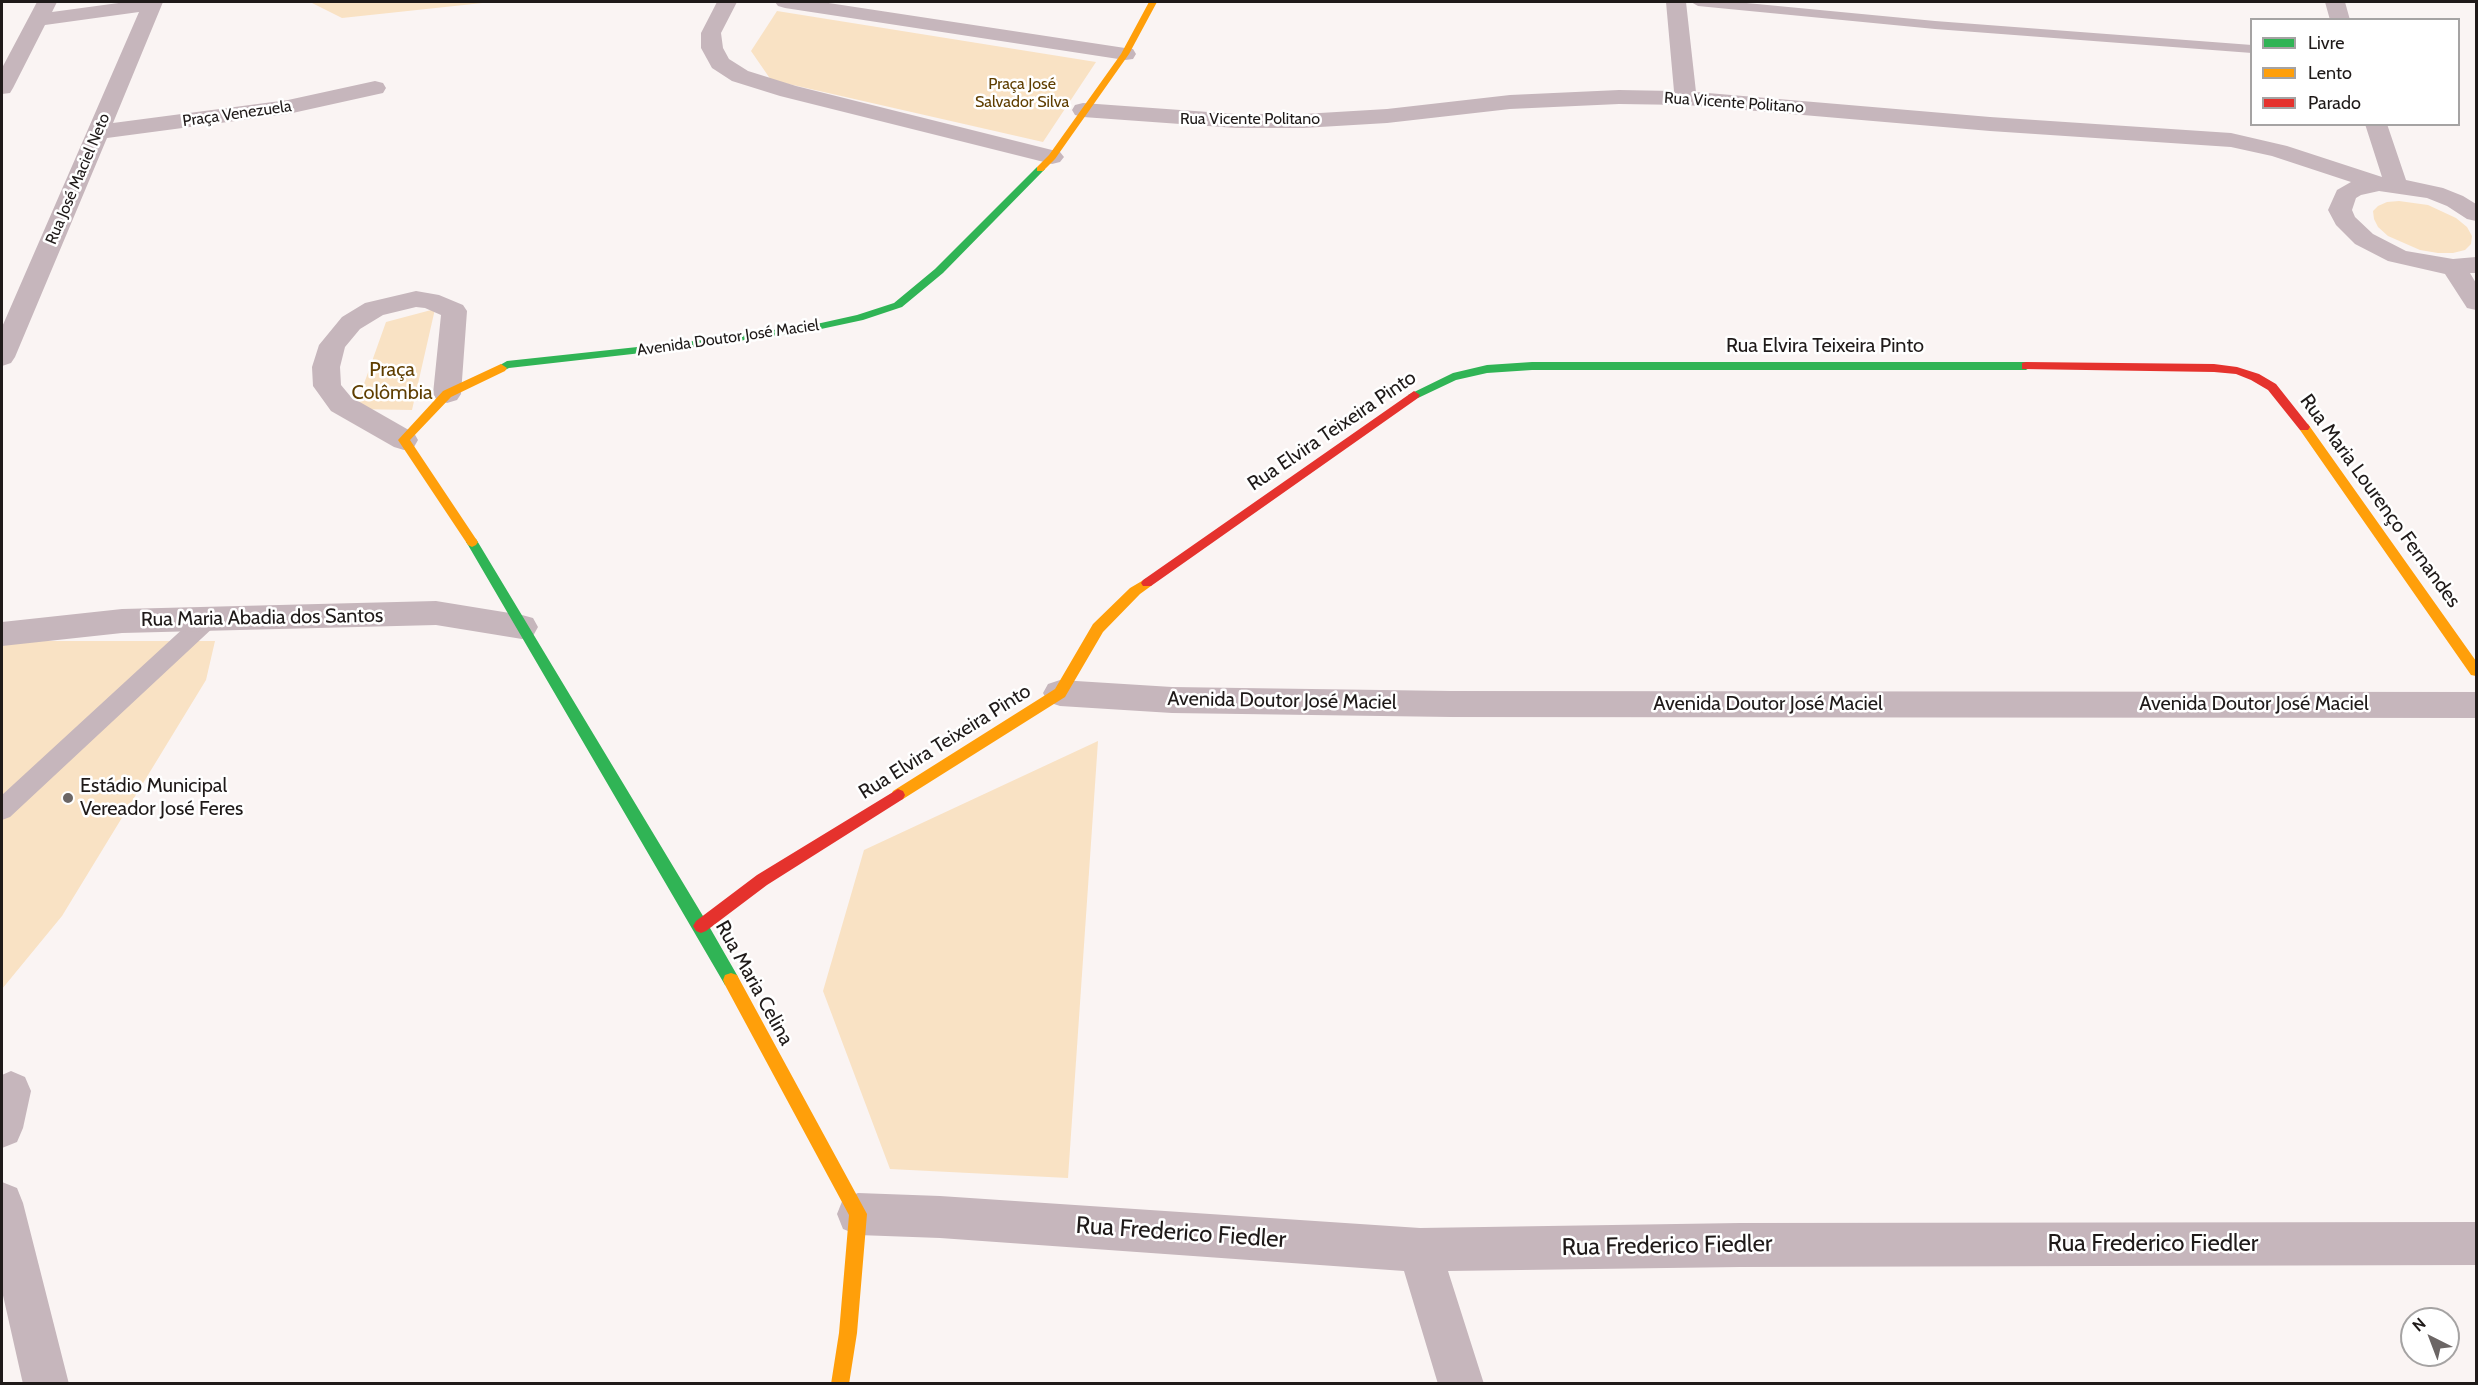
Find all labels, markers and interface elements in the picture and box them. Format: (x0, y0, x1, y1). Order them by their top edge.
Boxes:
legend (2250, 18, 2460, 126)
text: Livre (2308, 32, 2344, 54)
text: Lento (2308, 62, 2352, 84)
park label: Praça José Salvador Silva (975, 74, 1069, 112)
street label: Rua Vicente Politano (1664, 89, 1804, 117)
text: Parado (2308, 92, 2361, 114)
street label: Praça Venezuela (181, 97, 293, 131)
street label: Rua Vicente Politano (1180, 109, 1320, 129)
street label: Rua José Maciel Neto (42, 111, 114, 247)
street label: Avenida Doutor José Maciel (636, 316, 820, 360)
street label: Rua Elvira Teixeira Pinto (1726, 334, 1924, 358)
park label: Praça Colômbia (351, 358, 433, 405)
street label: Rua Elvira Teixeira Pinto (1243, 366, 1421, 496)
street label: Rua Maria Lourenço Fernandes (2295, 390, 2465, 612)
street label: Rua Maria Abadia dos Santos (141, 604, 383, 632)
street label: Rua Elvira Teixeira Pinto (855, 679, 1035, 805)
street label: Avenida Doutor José Maciel (1167, 687, 1397, 715)
street label: Avenida Doutor José Maciel (1653, 692, 1883, 716)
street label: Avenida Doutor José Maciel (2139, 692, 2369, 716)
place label: Estádio Municipal Vereador José Feres (80, 774, 243, 821)
marker: Estádio Municipal Vereador José Feres (61, 791, 75, 805)
street label: Rua Maria Celina (710, 916, 798, 1050)
street label: Rua Frederico Fiedler (1075, 1211, 1287, 1255)
street label: Rua Frederico Fiedler (1561, 1230, 1773, 1262)
street label: Rua Frederico Fiedler (2048, 1230, 2258, 1258)
north arrow (2400, 1307, 2460, 1367)
text: N (2408, 1314, 2430, 1336)

